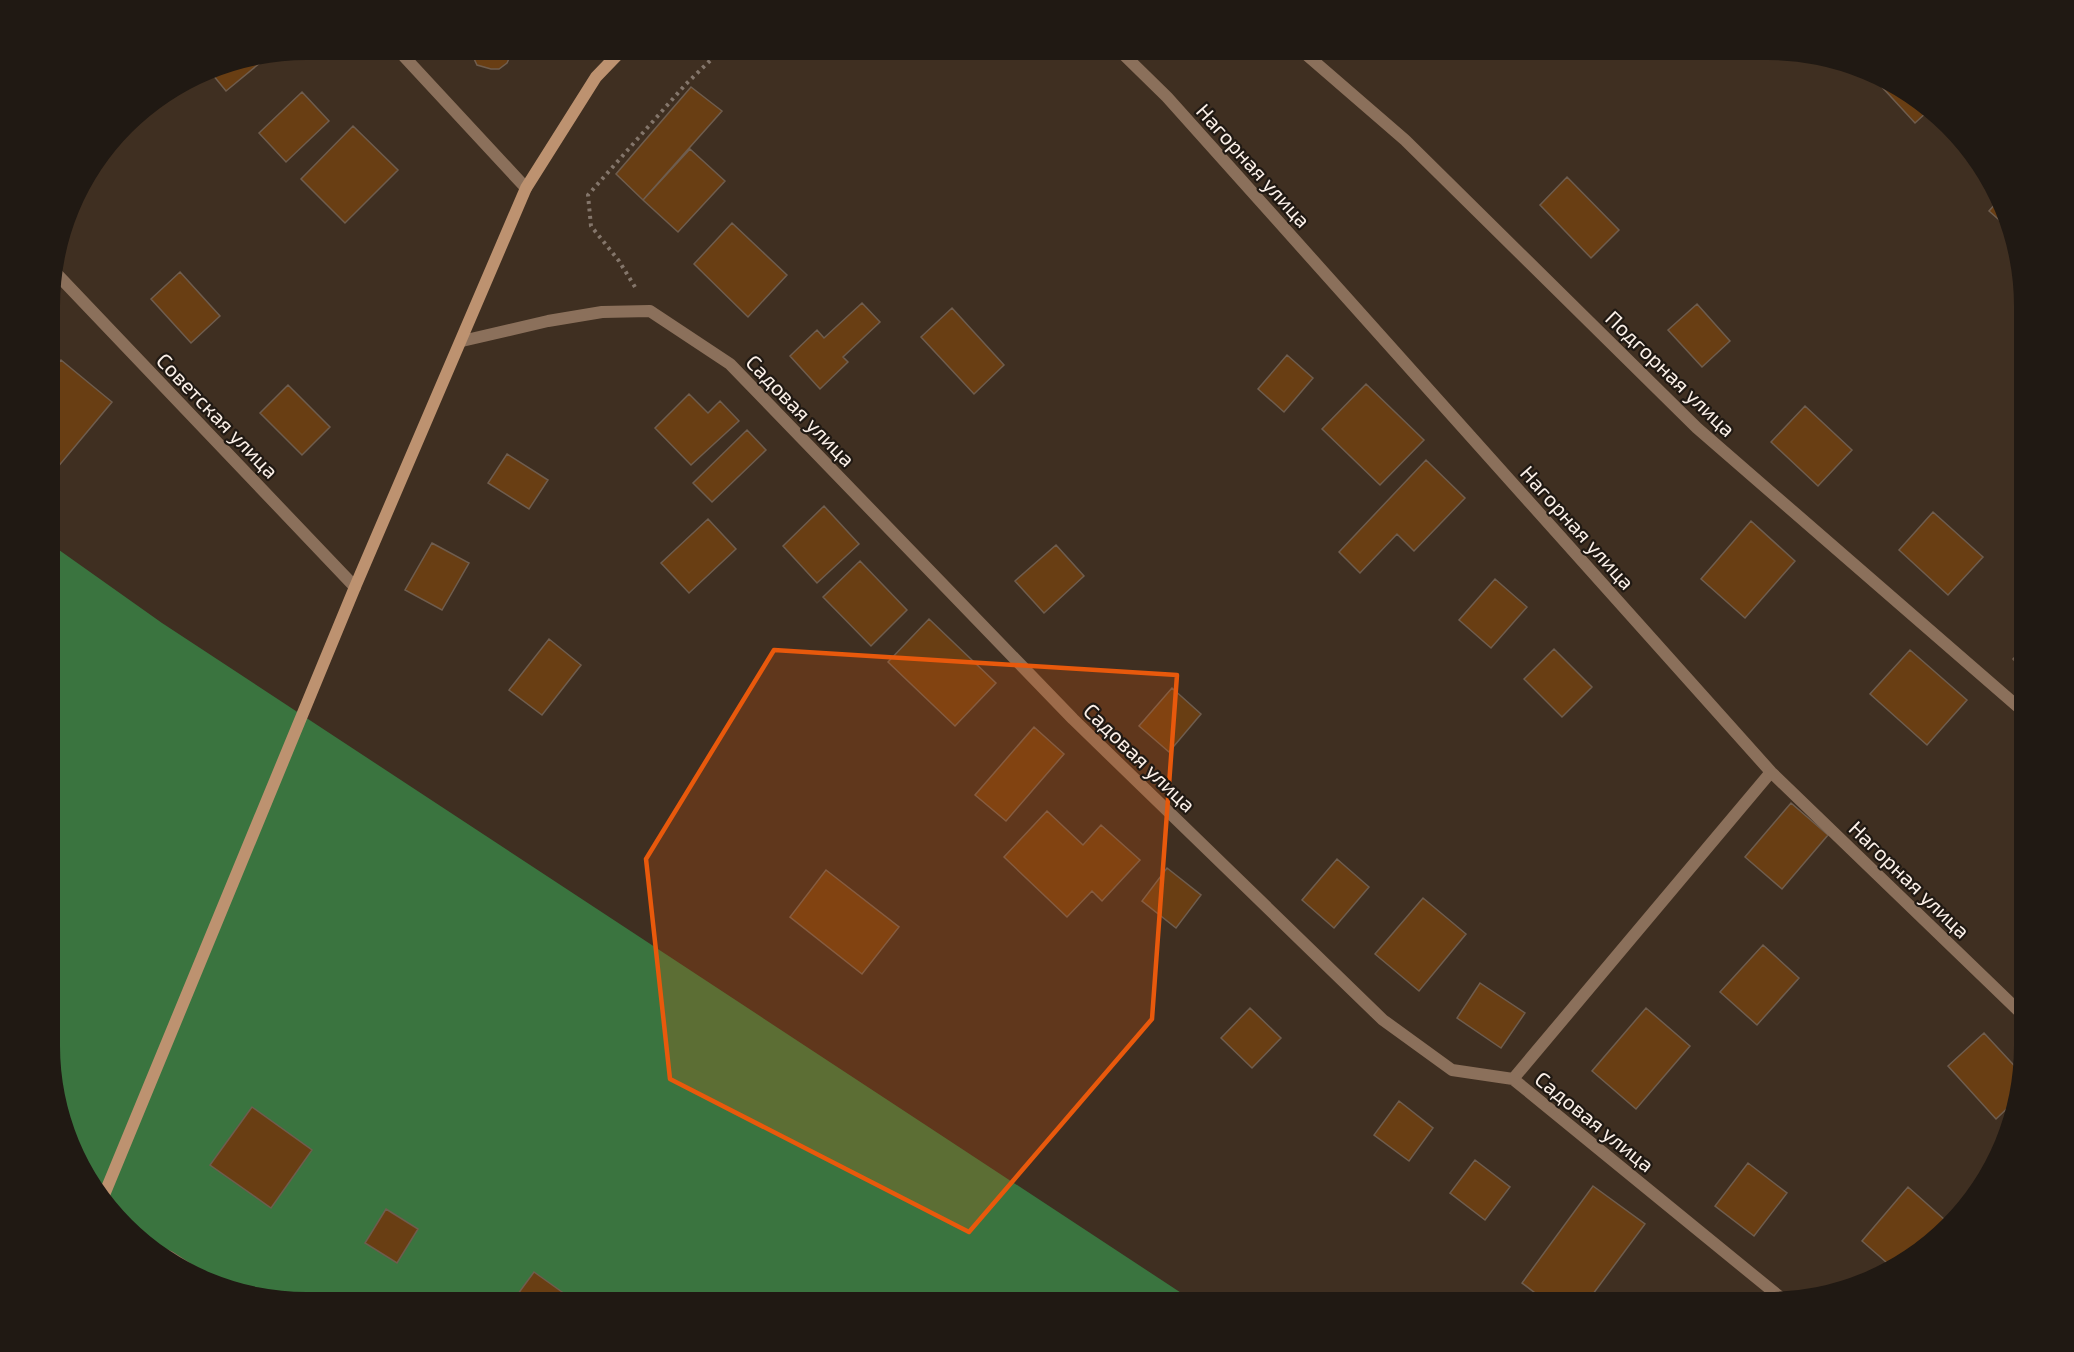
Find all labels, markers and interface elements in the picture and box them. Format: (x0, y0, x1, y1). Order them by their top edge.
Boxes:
street label: Нагорная улица (1191, 98, 1316, 233)
street label: Подгорная улица (1600, 305, 1741, 442)
street label: Советская улица (151, 347, 284, 483)
street label: Садовая улица (741, 349, 861, 472)
street label: Нагорная улица (1515, 460, 1640, 595)
street label: Садовая улица (1078, 697, 1201, 817)
street label: Нагорная улица (1844, 815, 1975, 944)
street label: Садовая улица (1530, 1065, 1660, 1177)

